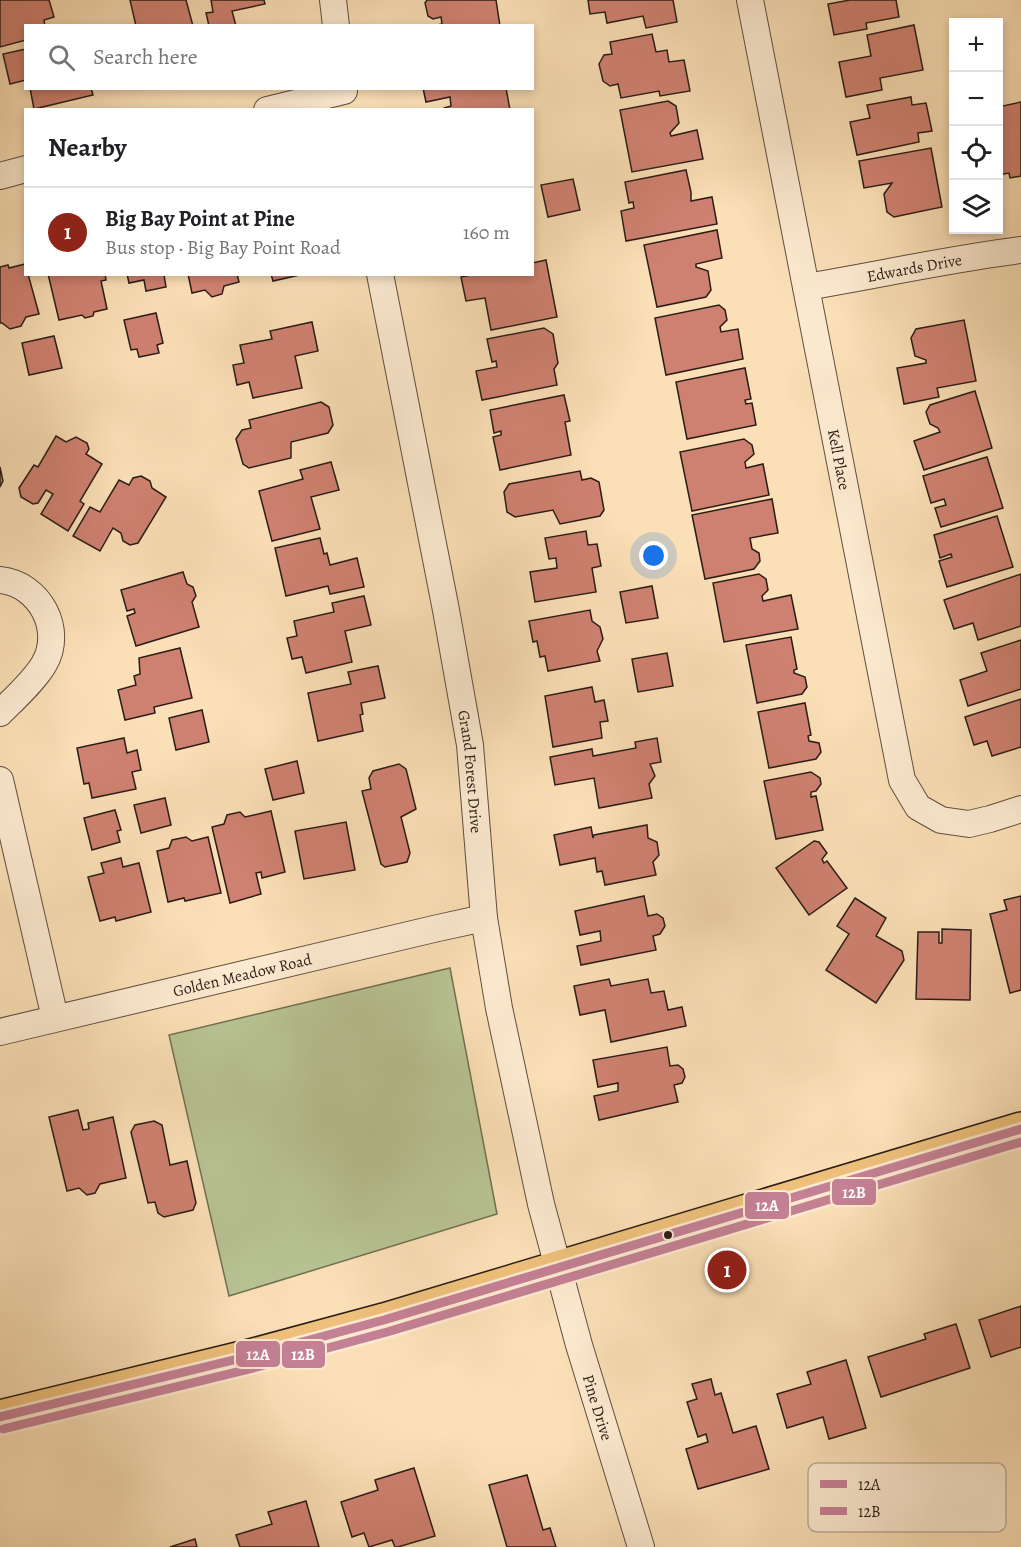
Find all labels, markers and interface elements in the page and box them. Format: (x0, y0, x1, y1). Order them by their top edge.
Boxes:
map controls (949, 18, 1003, 234)
button: + (949, 18, 1003, 72)
search box (24, 24, 534, 90)
icon: search (45, 41, 78, 74)
text: Search here (93, 42, 198, 72)
button: − (949, 72, 1003, 126)
button: locate (949, 126, 1003, 180)
text: Nearby (48, 130, 127, 165)
button: layers (949, 180, 1003, 234)
text: Big Bay Point at Pine (105, 204, 295, 234)
text: 1 (64, 219, 71, 246)
text: 160 m (463, 219, 510, 246)
text: Bus stop · Big Bay Point Road (105, 234, 341, 261)
street label: Edwards Drive (865, 249, 964, 288)
street label: Kell Place (822, 427, 855, 492)
your location (639, 541, 668, 570)
street label: Grand Forest Drive (452, 708, 487, 834)
street label: Golden Meadow Road (171, 948, 314, 1003)
line badge: 12B (831, 1178, 877, 1206)
text: 12B (842, 1182, 866, 1204)
line badge: 12A (744, 1191, 790, 1220)
text: 12A (755, 1195, 780, 1217)
unlabelled marker (662, 1229, 674, 1241)
pin: 1 (708, 1248, 746, 1292)
line badge: 12A (235, 1340, 281, 1368)
line badge: 12B (281, 1340, 326, 1369)
text: 12A (246, 1344, 271, 1366)
text: 12B (291, 1344, 315, 1366)
street label: Pine Drive (577, 1372, 618, 1443)
legend (808, 1463, 1006, 1532)
text: 12A (858, 1474, 881, 1496)
text: 12B (858, 1501, 881, 1523)

